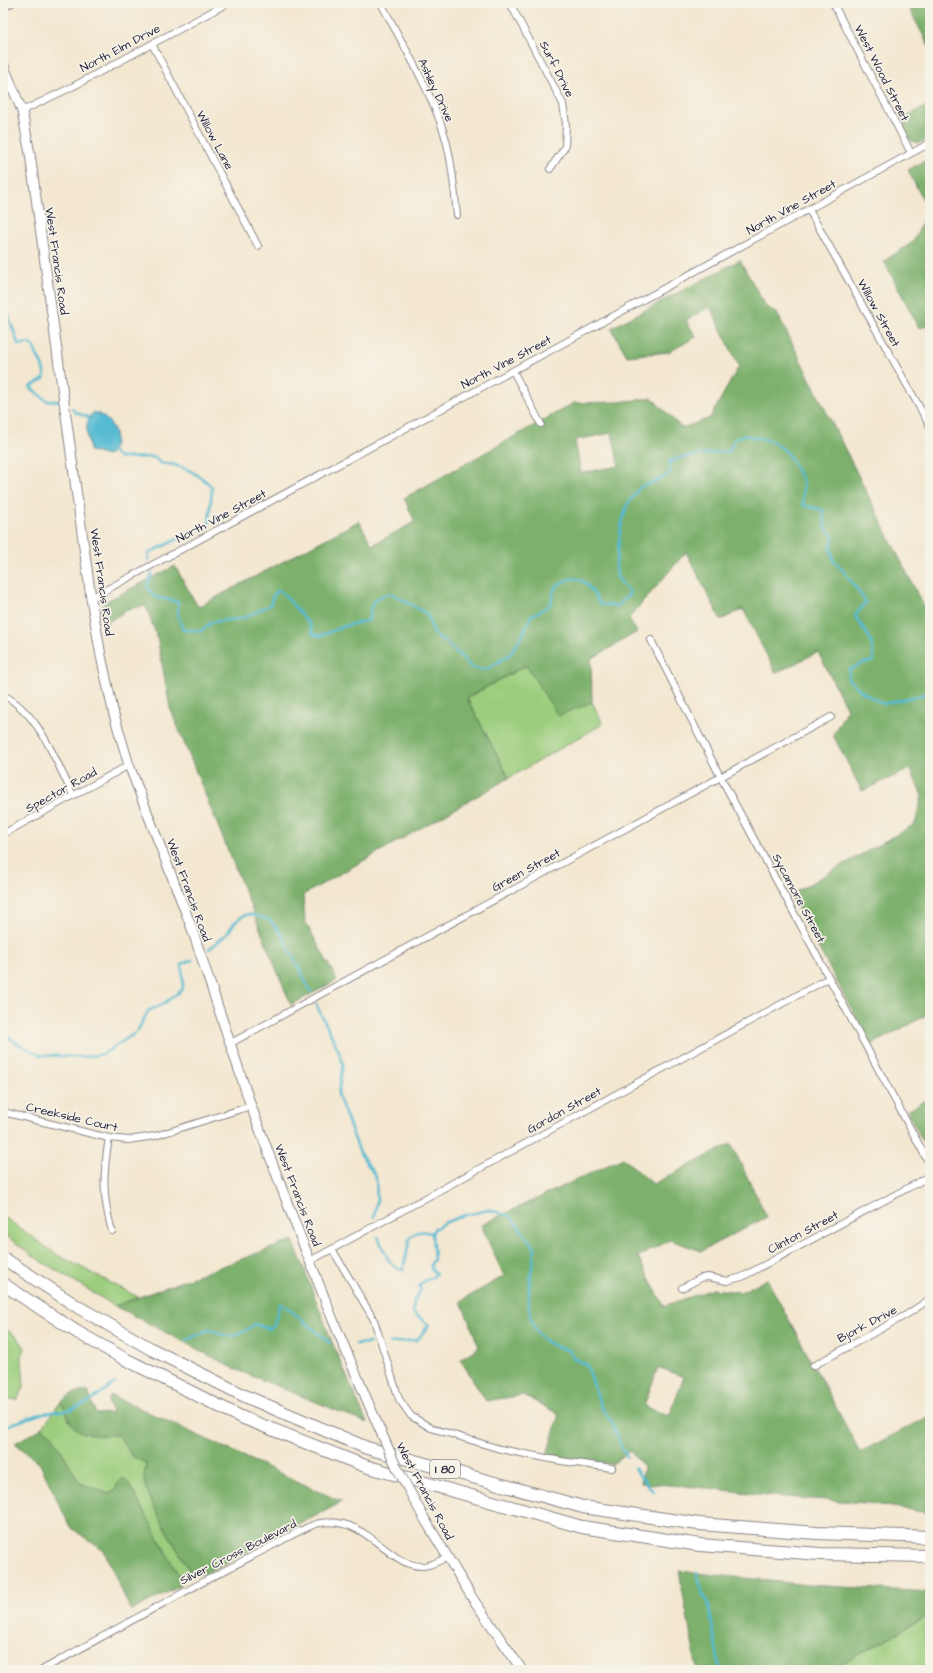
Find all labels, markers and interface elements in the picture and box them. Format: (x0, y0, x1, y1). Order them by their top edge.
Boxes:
street label: North Elm Drive (77, 20, 164, 77)
street label: West Wood Street (850, 22, 913, 125)
street label: Surf Drive (535, 38, 578, 101)
street label: Ashley Drive (412, 56, 458, 126)
street label: Willow Lane (192, 108, 238, 173)
street label: North Vine Street (743, 176, 839, 239)
street label: West Francis Road (41, 206, 72, 316)
street label: Willow Street (853, 276, 904, 350)
street label: North Vine Street (458, 331, 555, 393)
street label: North Vine Street (173, 485, 270, 547)
street label: West Francis Road (86, 527, 117, 637)
street label: Spector Road (23, 764, 100, 817)
street label: West Francis Road (162, 836, 215, 944)
street label: Green Street (489, 845, 564, 896)
street label: Sycamore Street (767, 851, 829, 947)
street label: Gordon Street (524, 1083, 605, 1138)
street label: Creekside Court (24, 1099, 120, 1136)
street label: West Francis Road (270, 1142, 325, 1249)
street label: Clinton Street (765, 1207, 842, 1258)
street label: Bjork Drive (834, 1301, 900, 1347)
street label: West Francis Road (392, 1439, 457, 1543)
road number: I 80 (430, 1460, 460, 1478)
street label: Silver Cross Boulevard (177, 1516, 300, 1589)

